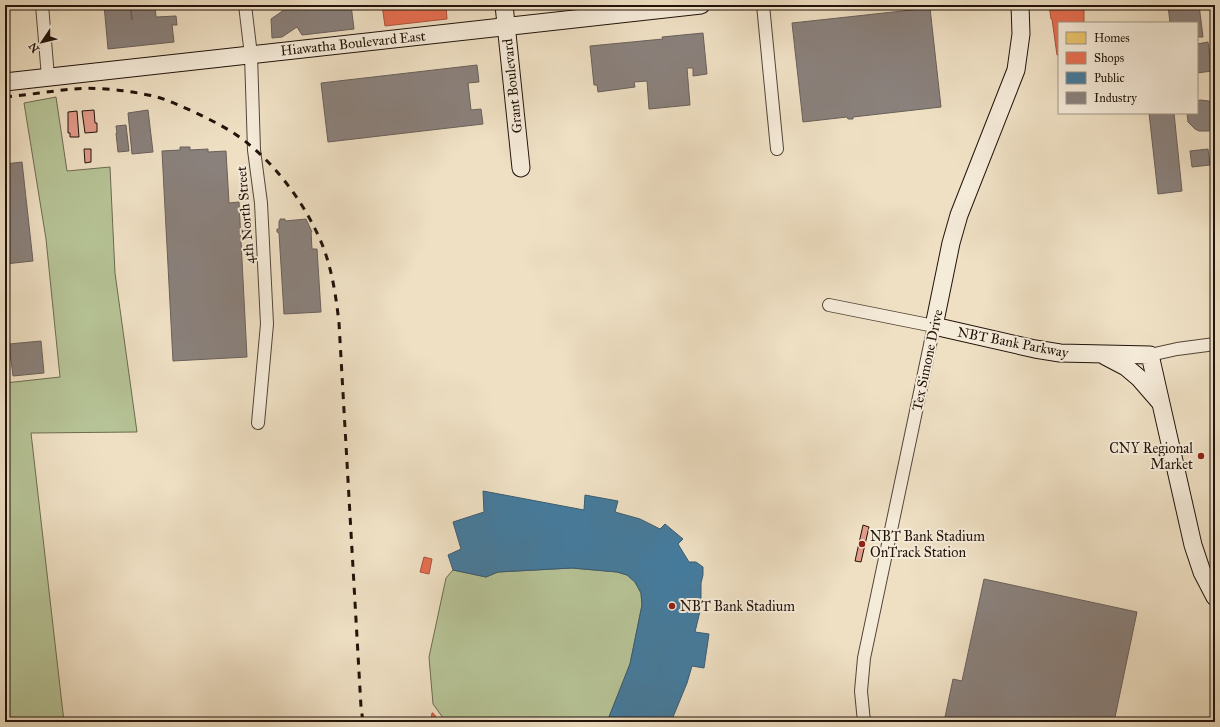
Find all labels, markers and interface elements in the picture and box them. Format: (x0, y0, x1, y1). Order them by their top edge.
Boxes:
north arrow (22, 22, 62, 62)
legend (1058, 22, 1198, 114)
street label: Hiawatha Boulevard East (280, 27, 426, 60)
text: Homes (1094, 31, 1130, 45)
street label: Grant Boulevard (499, 38, 526, 134)
text: N (26, 39, 42, 55)
text: Shops (1094, 51, 1124, 65)
text: Public (1094, 71, 1125, 85)
text: Industry (1094, 91, 1137, 105)
street label: 4th North Street (233, 165, 258, 265)
street label: Tex Simone Drive (908, 308, 947, 412)
street label: NBT Bank Parkway (956, 323, 1070, 362)
place label: CNY Regional Market (1109, 440, 1193, 473)
marker: CNY Regional Market (1196, 451, 1206, 461)
place label: NBT Bank Stadium OnTrack Station (870, 528, 985, 561)
marker: NBT Bank Stadium OnTrack Station (857, 539, 867, 549)
place label: NBT Bank Stadium (680, 598, 795, 615)
marker: NBT Bank Stadium (667, 601, 677, 611)

